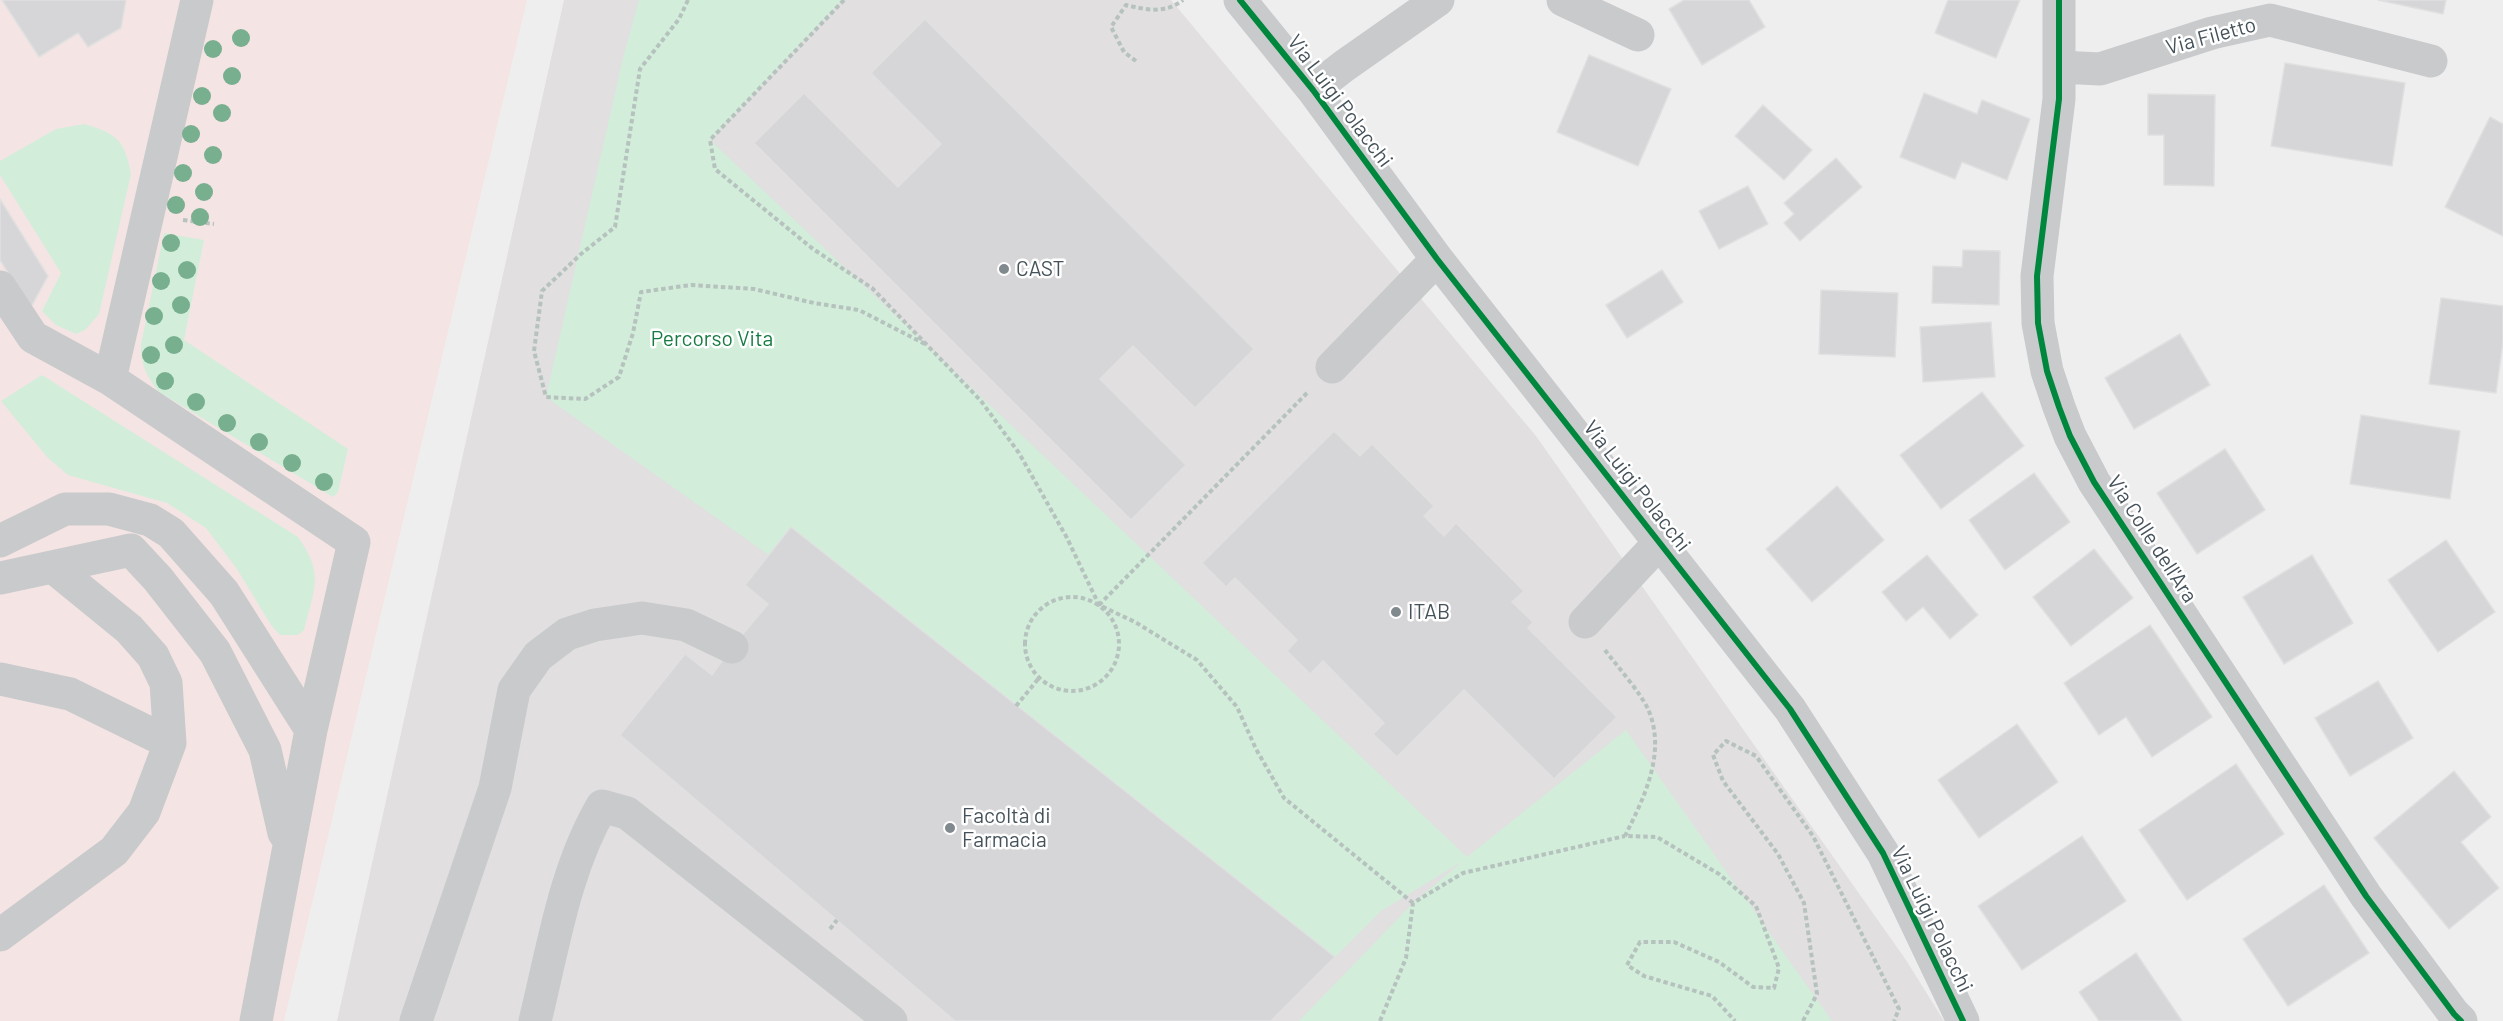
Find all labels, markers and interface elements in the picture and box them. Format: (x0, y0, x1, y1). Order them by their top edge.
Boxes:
street label: Via Filetto (2163, 12, 2259, 60)
street label: Via Luigi Polacchi (1282, 30, 1398, 172)
place label: CAST (1016, 256, 1064, 282)
marker: CAST (997, 262, 1011, 276)
park label: Percorso Vita (651, 326, 773, 352)
street label: Via Luigi Polacchi (1578, 415, 1696, 557)
street label: Via Colle dell'Ara (2101, 471, 2203, 607)
place label: ITAB (1408, 599, 1450, 625)
marker: ITAB (1389, 605, 1403, 619)
place label: Facoltà di Farmacia (962, 803, 1050, 853)
marker: Facoltà di Farmacia (943, 821, 957, 835)
street label: Via Luigi Polacchi (1886, 842, 1978, 996)

